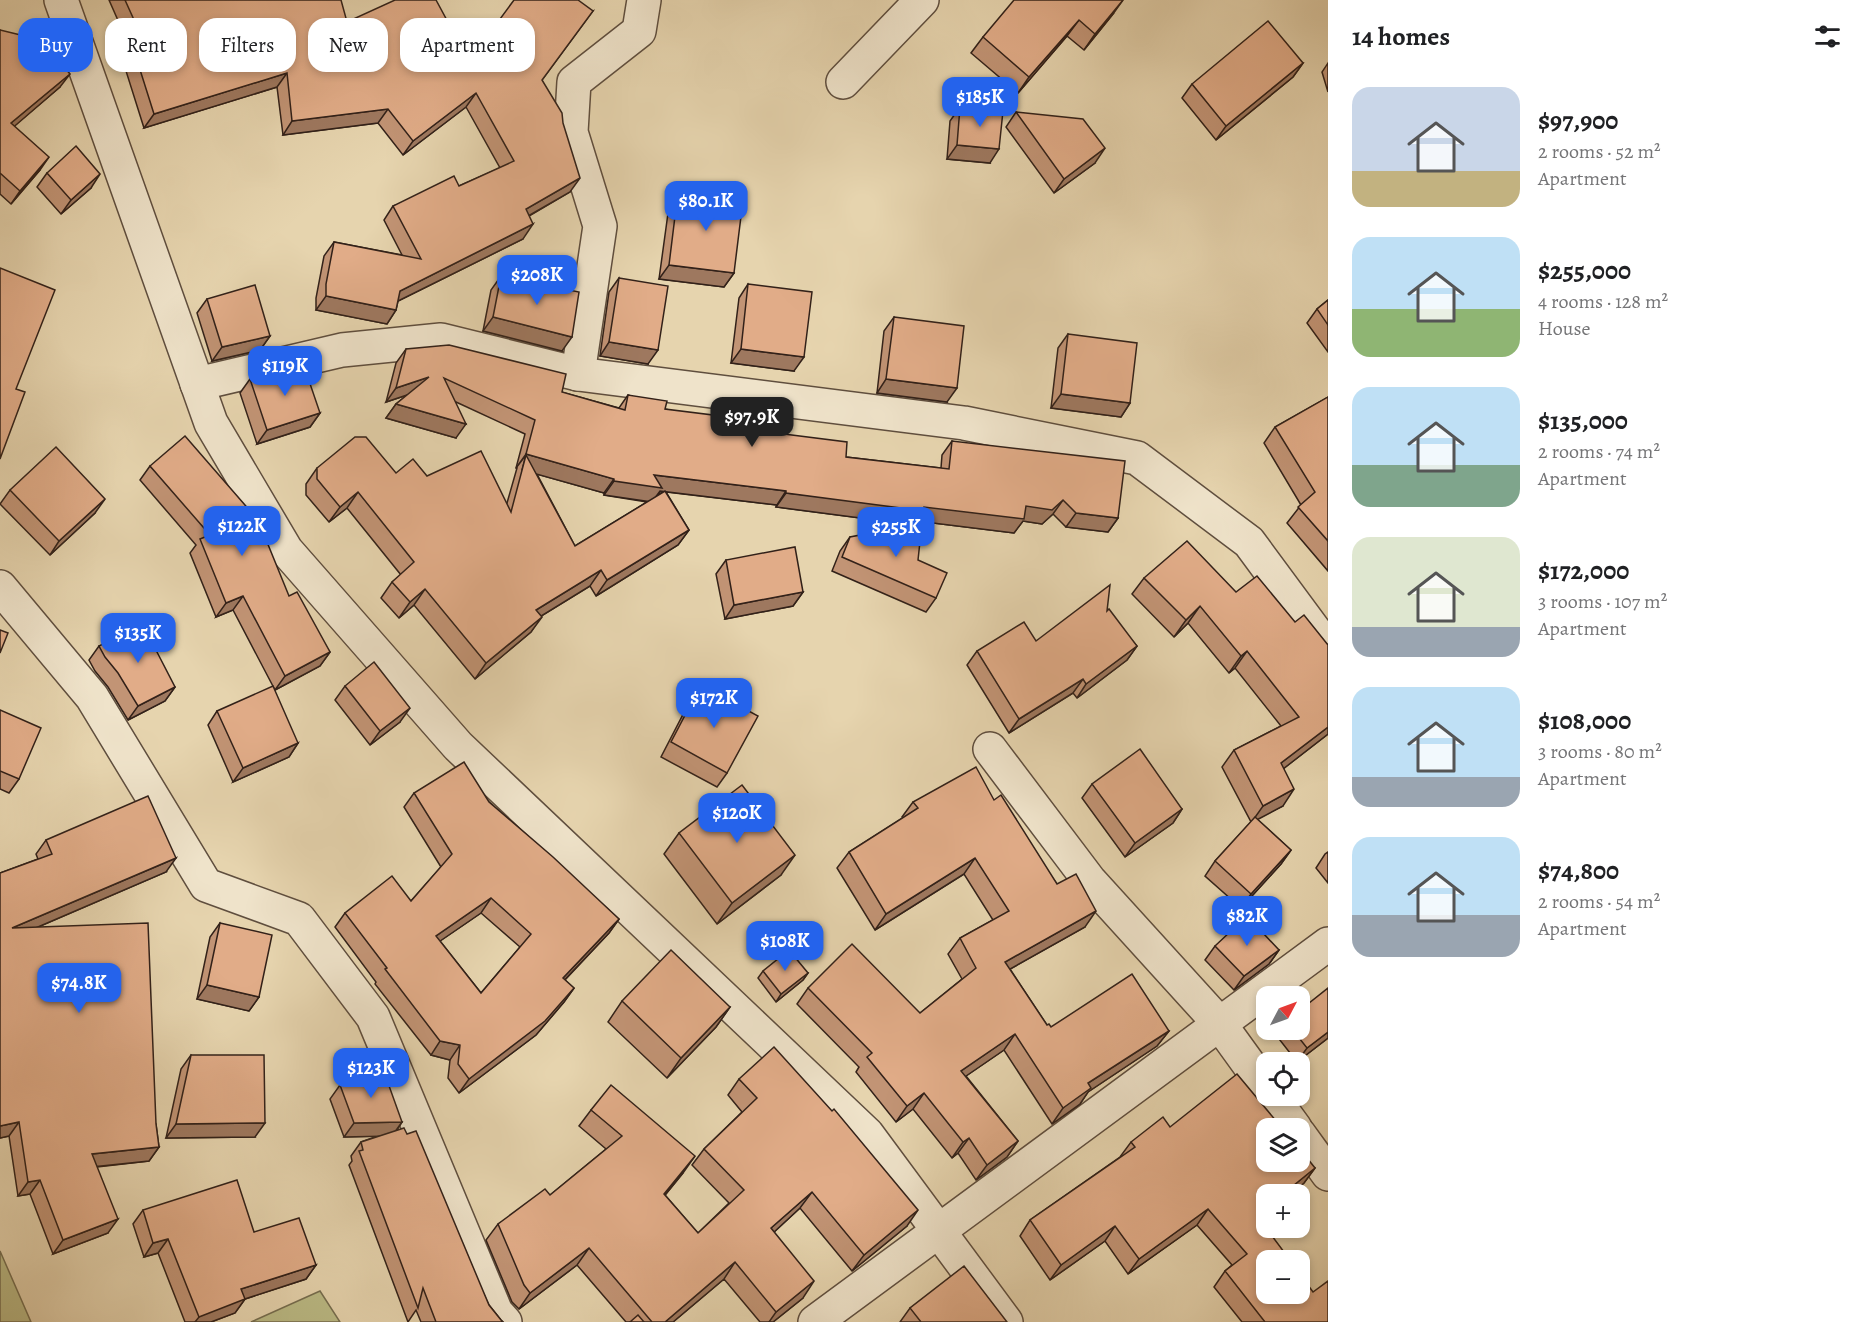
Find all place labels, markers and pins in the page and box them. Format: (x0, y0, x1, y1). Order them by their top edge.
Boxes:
pin: $185K (938, 77, 1022, 128)
pin: $80.1K (657, 181, 755, 232)
pin: $208K (495, 255, 579, 306)
pin: $119K (243, 346, 327, 397)
pin: $97.9K (703, 397, 801, 448)
pin: $122K (200, 506, 284, 557)
pin: $255K (854, 507, 938, 558)
pin: $135K (96, 613, 180, 664)
pin: $172K (672, 678, 756, 729)
pin: $120K (695, 793, 779, 844)
pin: $82K (1211, 896, 1283, 947)
pin: $108K (743, 921, 827, 972)
pin: $74.8K (30, 963, 128, 1014)
pin: $123K (329, 1048, 413, 1099)

